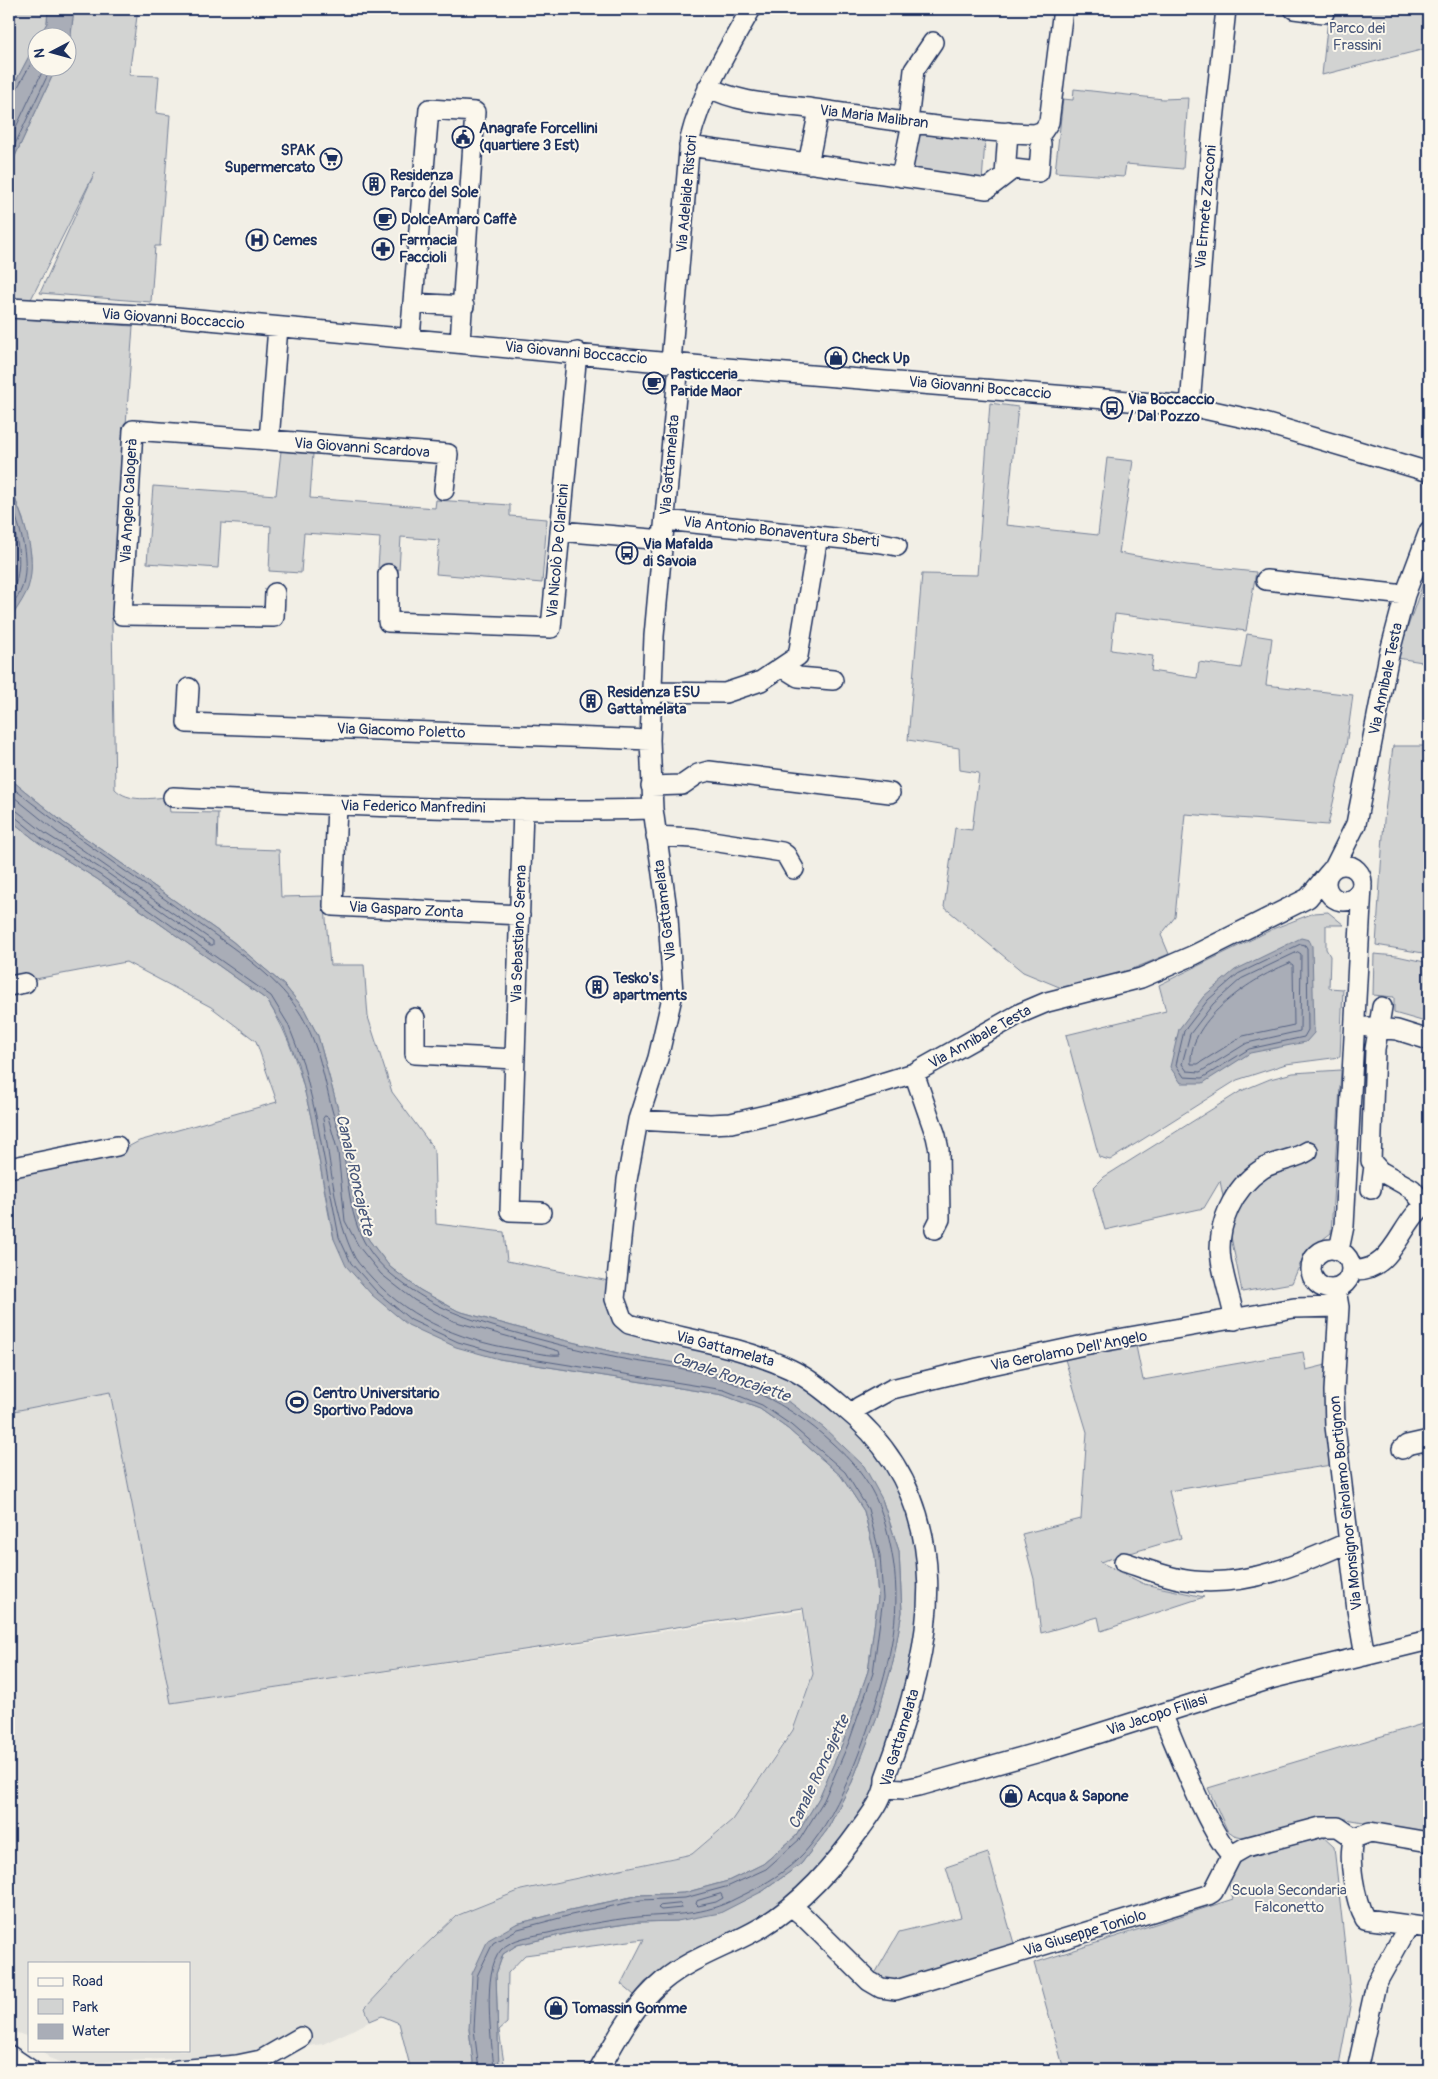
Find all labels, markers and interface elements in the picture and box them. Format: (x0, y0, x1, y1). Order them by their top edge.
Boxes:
park label: Parco dei Frassini (1329, 19, 1386, 55)
north arrow (28, 28, 78, 78)
text: N (31, 48, 49, 59)
street label: Via Maria Malibran (818, 101, 930, 133)
place label: Anagrafe Forcellini (quartiere 3 Est) (479, 119, 598, 155)
public building icon: Anagrafe Forcellini (quartiere 3 Est) (451, 125, 475, 149)
street label: Via Adelaide Ristori (672, 134, 702, 254)
place label: SPAK Supermercato (225, 141, 315, 177)
street label: Via Ermete Zacconi (1191, 144, 1221, 270)
supermarket icon: SPAK Supermercato (319, 147, 343, 171)
place label: Residenza Parco del Sole (390, 166, 479, 202)
building icon: Residenza Parco del Sole (362, 172, 386, 196)
cafe icon: DolceAmaro Caffè (373, 207, 397, 231)
place label: DolceAmaro Caffè (401, 210, 517, 229)
hospital icon: Cemes (245, 228, 269, 252)
place label: Cemes (273, 231, 317, 250)
place label: Farmacia Faccioli (399, 231, 457, 267)
pharmacy icon: Farmacia Faccioli (371, 237, 395, 261)
street label: Via Giovanni Boccaccio (101, 305, 245, 333)
street label: Via Giovanni Boccaccio (504, 337, 648, 369)
shop icon: Check Up (824, 346, 848, 370)
place label: Check Up (852, 349, 910, 368)
place label: Pasticceria Paride Maor (670, 365, 743, 401)
cafe icon: Pasticceria Paride Maor (642, 371, 666, 395)
street label: Via Giovanni Boccaccio (908, 372, 1052, 404)
place label: Via Boccaccio / Dal Pozzo (1128, 390, 1215, 426)
bus stop icon: Via Boccaccio / Dal Pozzo (1100, 396, 1124, 420)
street label: Via Gattamelata (656, 414, 684, 516)
street label: Via Giovanni Scardova (294, 434, 430, 462)
street label: Via Angelo Calogerà (116, 438, 142, 564)
street label: Via Nicolò De Claricini (543, 483, 573, 619)
street label: Via Antonio Bonaventura Sberti (682, 512, 880, 552)
place label: Via Mafalda di Savoia (643, 535, 713, 571)
bus stop icon: Via Mafalda di Savoia (615, 541, 639, 565)
street label: Via Annibale Testa (1365, 621, 1407, 737)
place label: Residenza ESU Gattamelata (607, 683, 700, 719)
building icon: Residenza ESU Gattamelata (579, 689, 603, 713)
street label: Via Giacomo Poletto (336, 719, 466, 743)
street label: Via Federico Manfredini (340, 796, 486, 818)
street label: Via Gattamelata (649, 859, 681, 961)
street label: Via Sebastiano Serena (507, 865, 531, 1003)
street label: Via Gasparo Zonta (348, 898, 464, 922)
place label: Tesko's apartments (612, 969, 687, 1005)
building icon: Tesko's apartments (585, 975, 609, 999)
street label: Via Annibale Testa (925, 1001, 1035, 1073)
water label: Canale Roncajette (331, 1113, 379, 1239)
street label: Via Gerolamo Dell'Angelo (989, 1326, 1149, 1376)
street label: Via Gattamelata (674, 1327, 776, 1371)
water label: Canale Roncajette (670, 1347, 794, 1407)
place label: Centro Universitario Sportivo Padova (313, 1384, 440, 1420)
sports icon: Centro Universitario Sportivo Padova (285, 1390, 309, 1414)
street label: Via Monsignor Girolamo Bortignon (1325, 1395, 1367, 1611)
street label: Via Gattamelata (876, 1687, 924, 1789)
street label: Via Jacopo Filiasi (1104, 1690, 1210, 1740)
water label: Canale Roncajette (784, 1710, 855, 1832)
shop icon: Acqua & Sapone (999, 1784, 1023, 1808)
place label: Acqua & Sapone (1027, 1787, 1129, 1806)
park label: Scuola Secondaria Falconetto (1231, 1881, 1347, 1917)
street label: Via Giuseppe Toniolo (1021, 1905, 1149, 1961)
legend (28, 1962, 190, 2052)
text: Road (72, 1972, 103, 1991)
shop icon: Tomassin Gomme (544, 1996, 568, 2020)
text: Park (72, 1998, 99, 2017)
place label: Tomassin Gomme (571, 1999, 687, 2018)
text: Water (72, 2022, 111, 2041)

